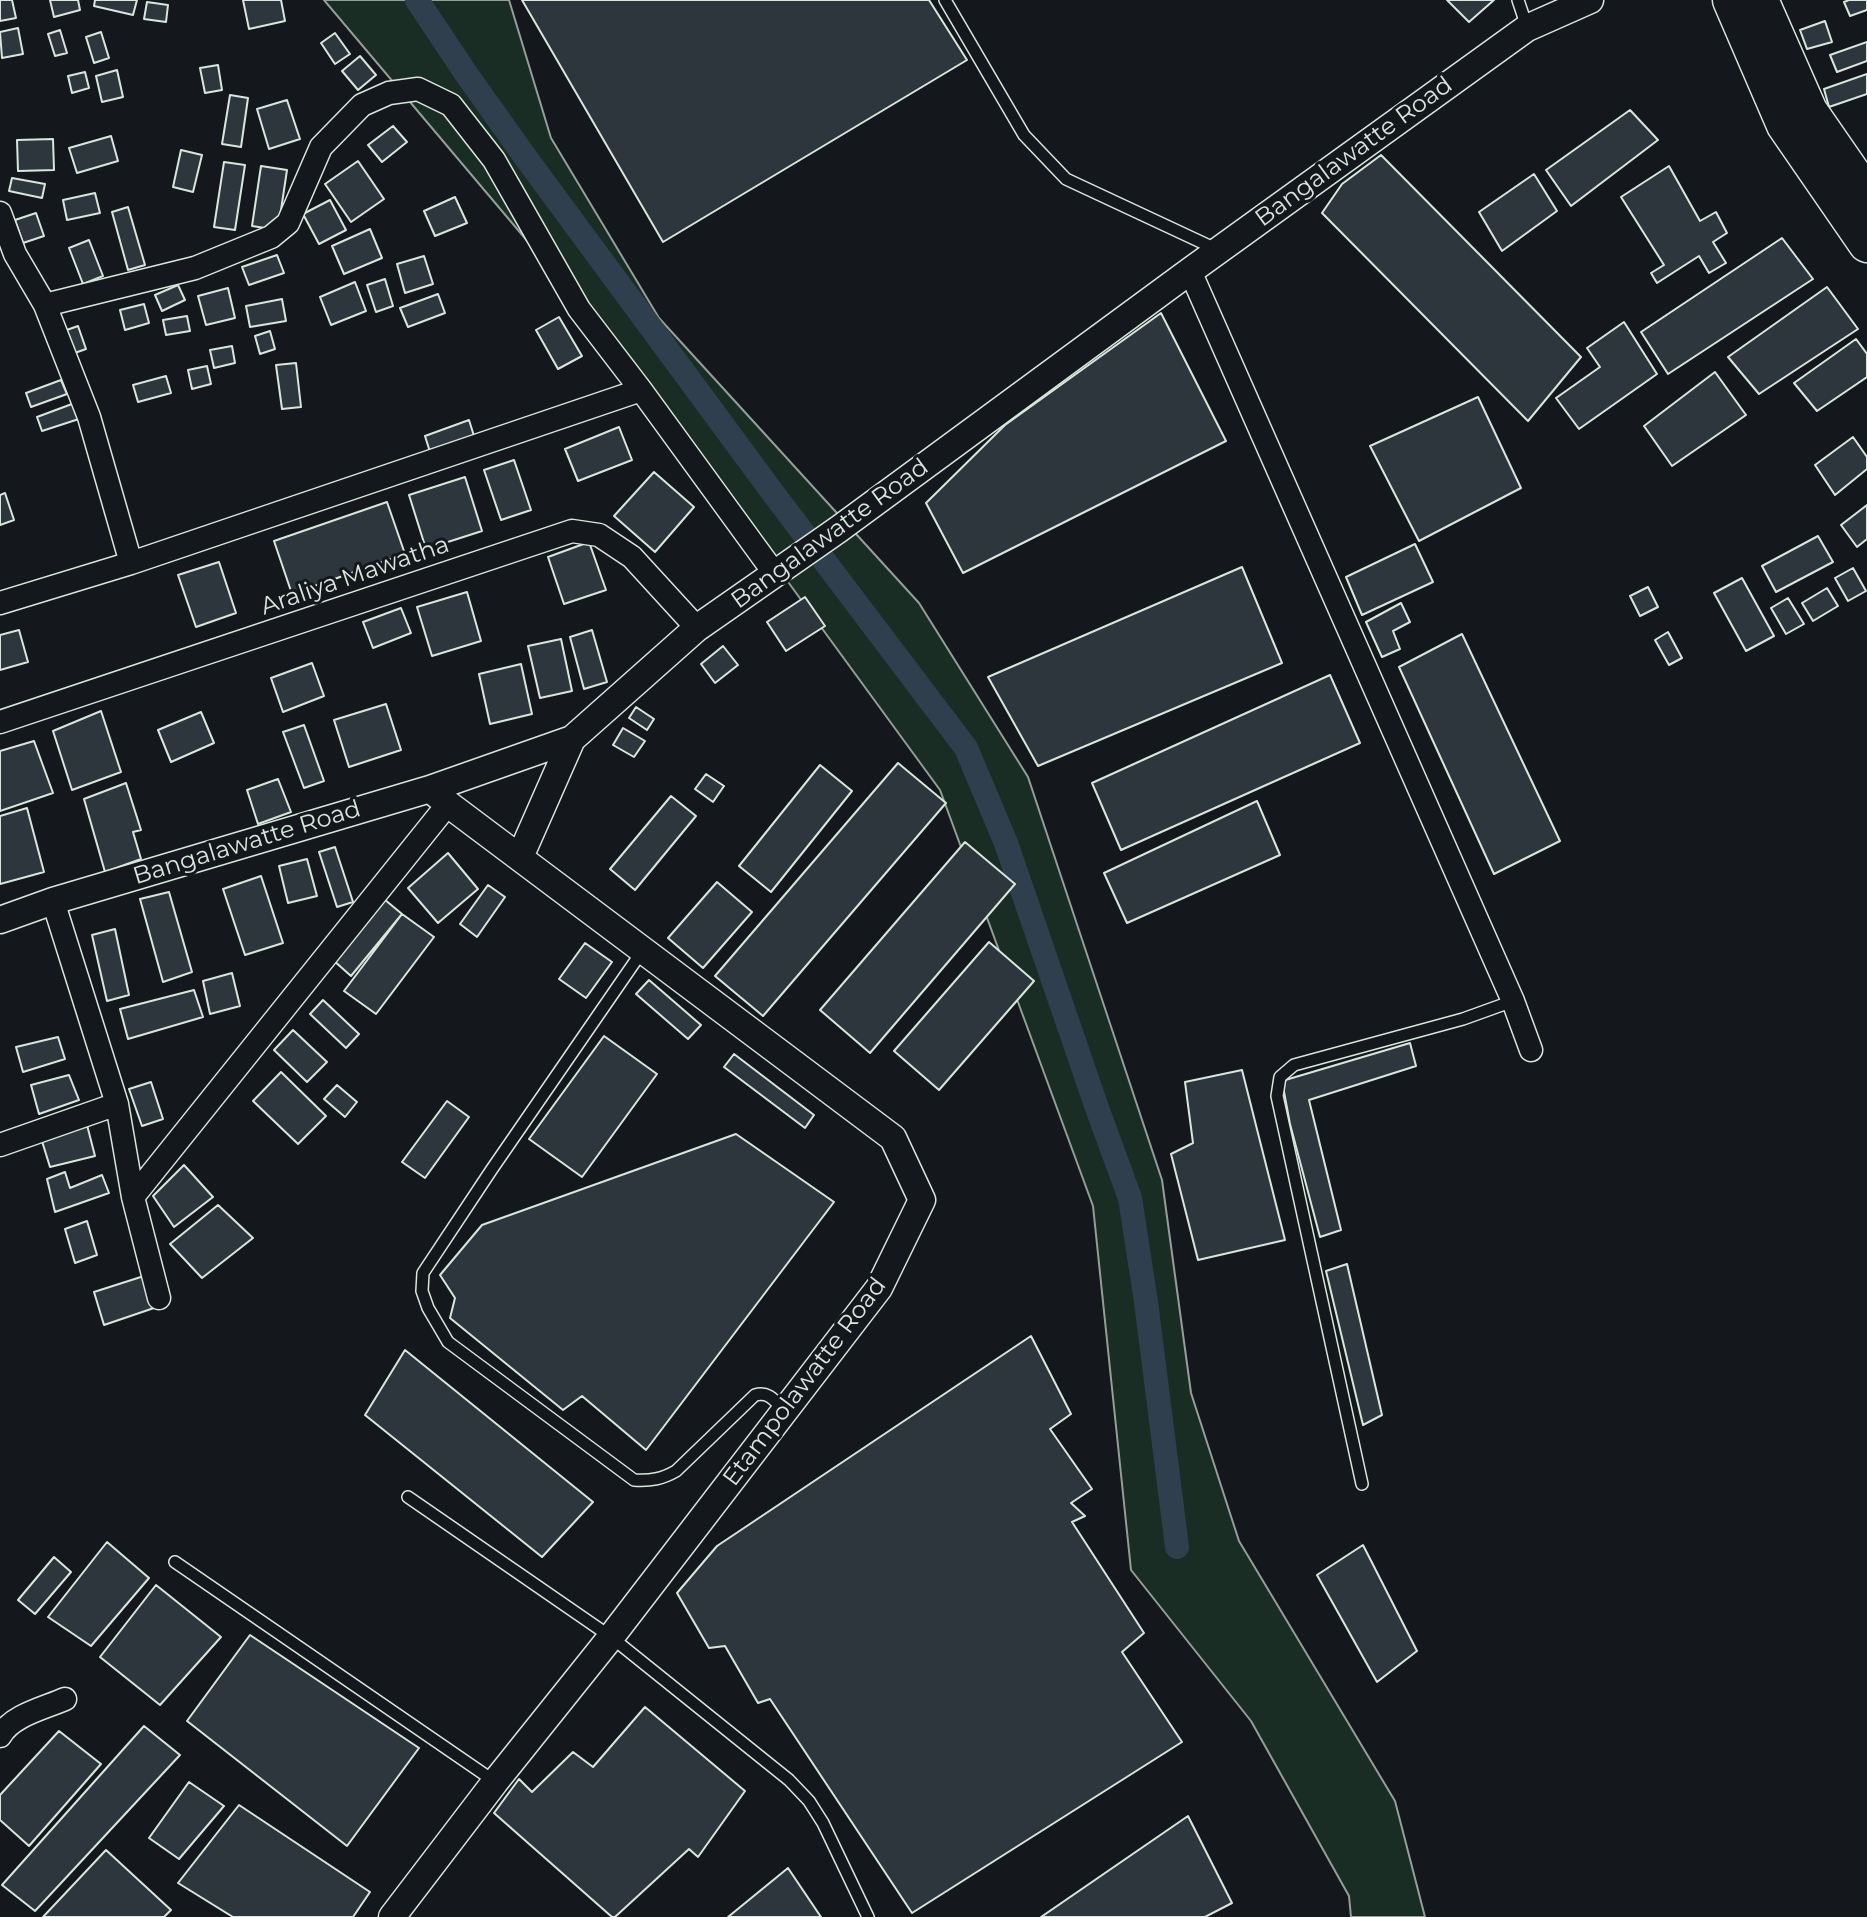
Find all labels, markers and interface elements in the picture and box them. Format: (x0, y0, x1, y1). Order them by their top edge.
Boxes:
street label: Bangalawatte Road (1250, 71, 1458, 233)
street label: Bangalawatte Road (726, 453, 934, 615)
street label: Araliya Mawatha (257, 530, 453, 622)
street label: Bangalawatte Road (130, 795, 364, 891)
street label: Etampolawatte Road (717, 1272, 893, 1492)

